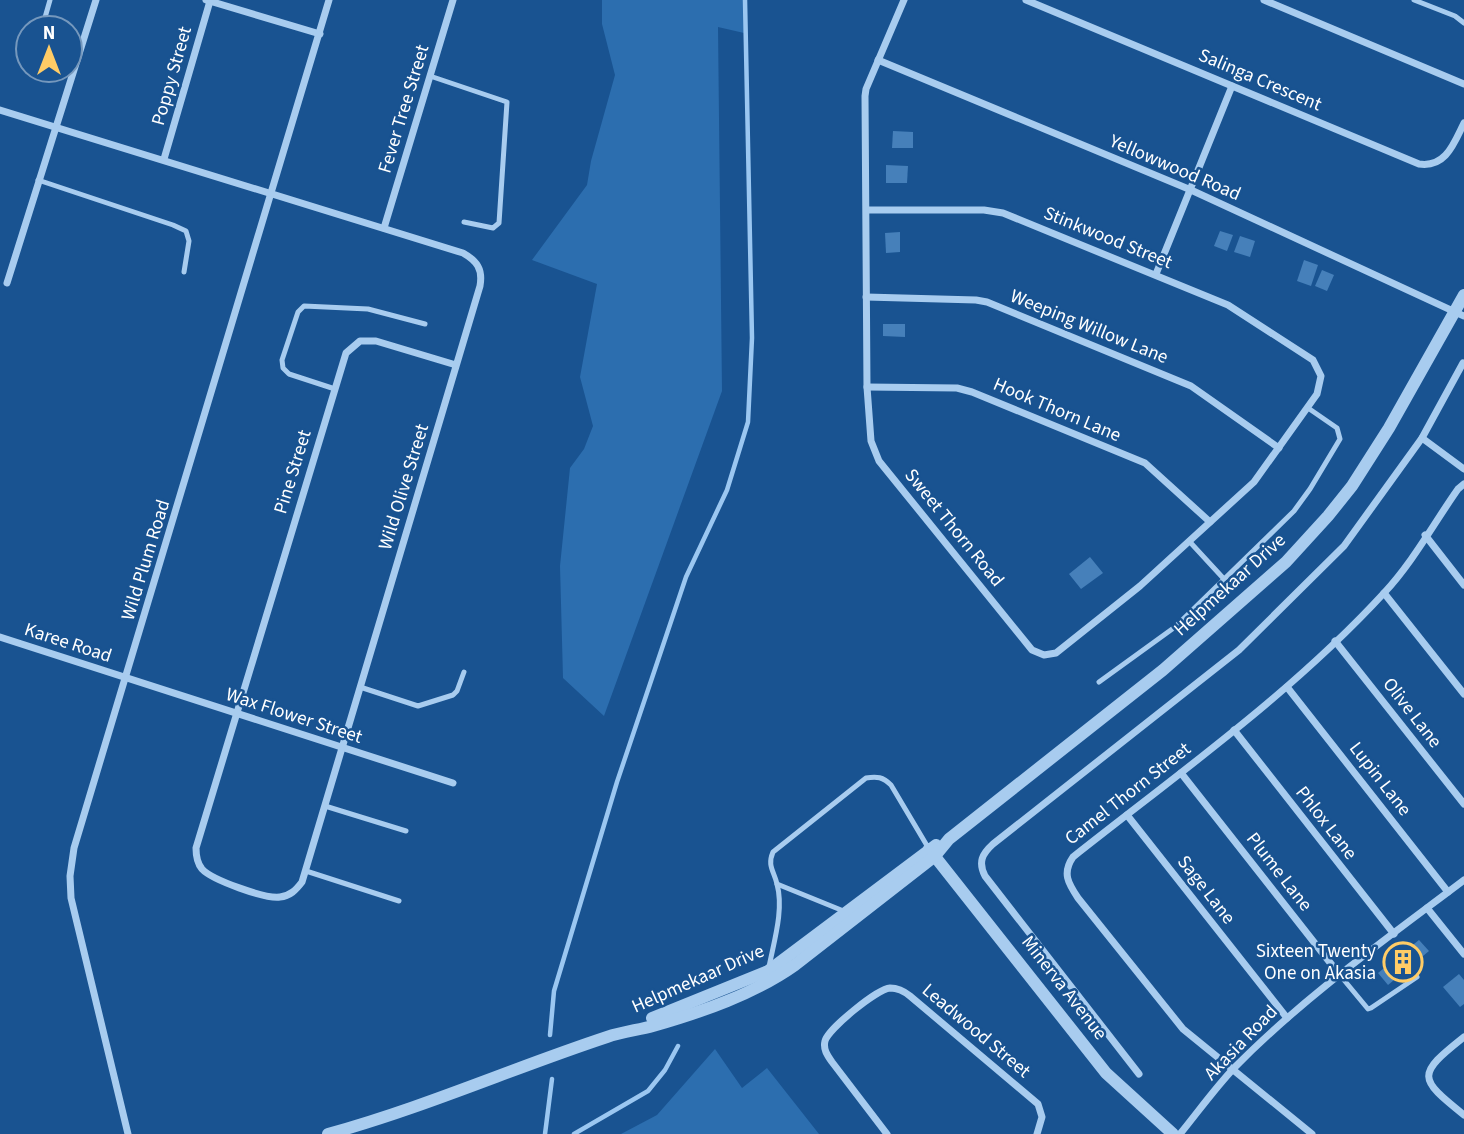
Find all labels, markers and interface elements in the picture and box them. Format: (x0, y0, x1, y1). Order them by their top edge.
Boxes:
north arrow (14, 14, 84, 84)
text: N (43, 20, 55, 47)
street label: Poppy Street (145, 23, 199, 129)
street label: Fever Tree Street (372, 41, 437, 177)
street label: Salinga Crescent (1194, 42, 1326, 118)
street label: Yellowwood Road (1104, 128, 1245, 208)
street label: Stinkwood Street (1040, 200, 1177, 276)
street label: Weeping Willow Lane (1006, 283, 1172, 371)
street label: Hook Thorn Lane (989, 371, 1125, 449)
street label: Wild Olive Street (372, 420, 436, 553)
street label: Pine Street (267, 426, 319, 517)
street label: Sweet Thorn Road (898, 463, 1010, 593)
street label: Wild Plum Road (115, 496, 177, 624)
street label: Helpmekaar Drive (1168, 527, 1292, 643)
street label: Karee Road (21, 616, 115, 670)
street label: Olive Lane (1376, 672, 1448, 754)
street label: Wax Flower Street (222, 681, 366, 751)
street label: Camel Thorn Street (1059, 736, 1197, 852)
street label: Lupin Lane (1342, 736, 1418, 822)
street label: Phlox Lane (1289, 780, 1363, 866)
street label: Plume Lane (1240, 827, 1318, 917)
street label: Sage Lane (1170, 850, 1242, 930)
street label: Minerva Avenue (1015, 930, 1113, 1046)
street label: Helpmekaar Drive (627, 938, 769, 1020)
place label: Sixteen Twenty One on Akasia (1256, 938, 1376, 987)
building icon: Sixteen Twenty One on Akasia (1382, 941, 1424, 983)
street label: Leadwood Street (916, 977, 1037, 1085)
street label: Akasia Road (1198, 999, 1284, 1087)

